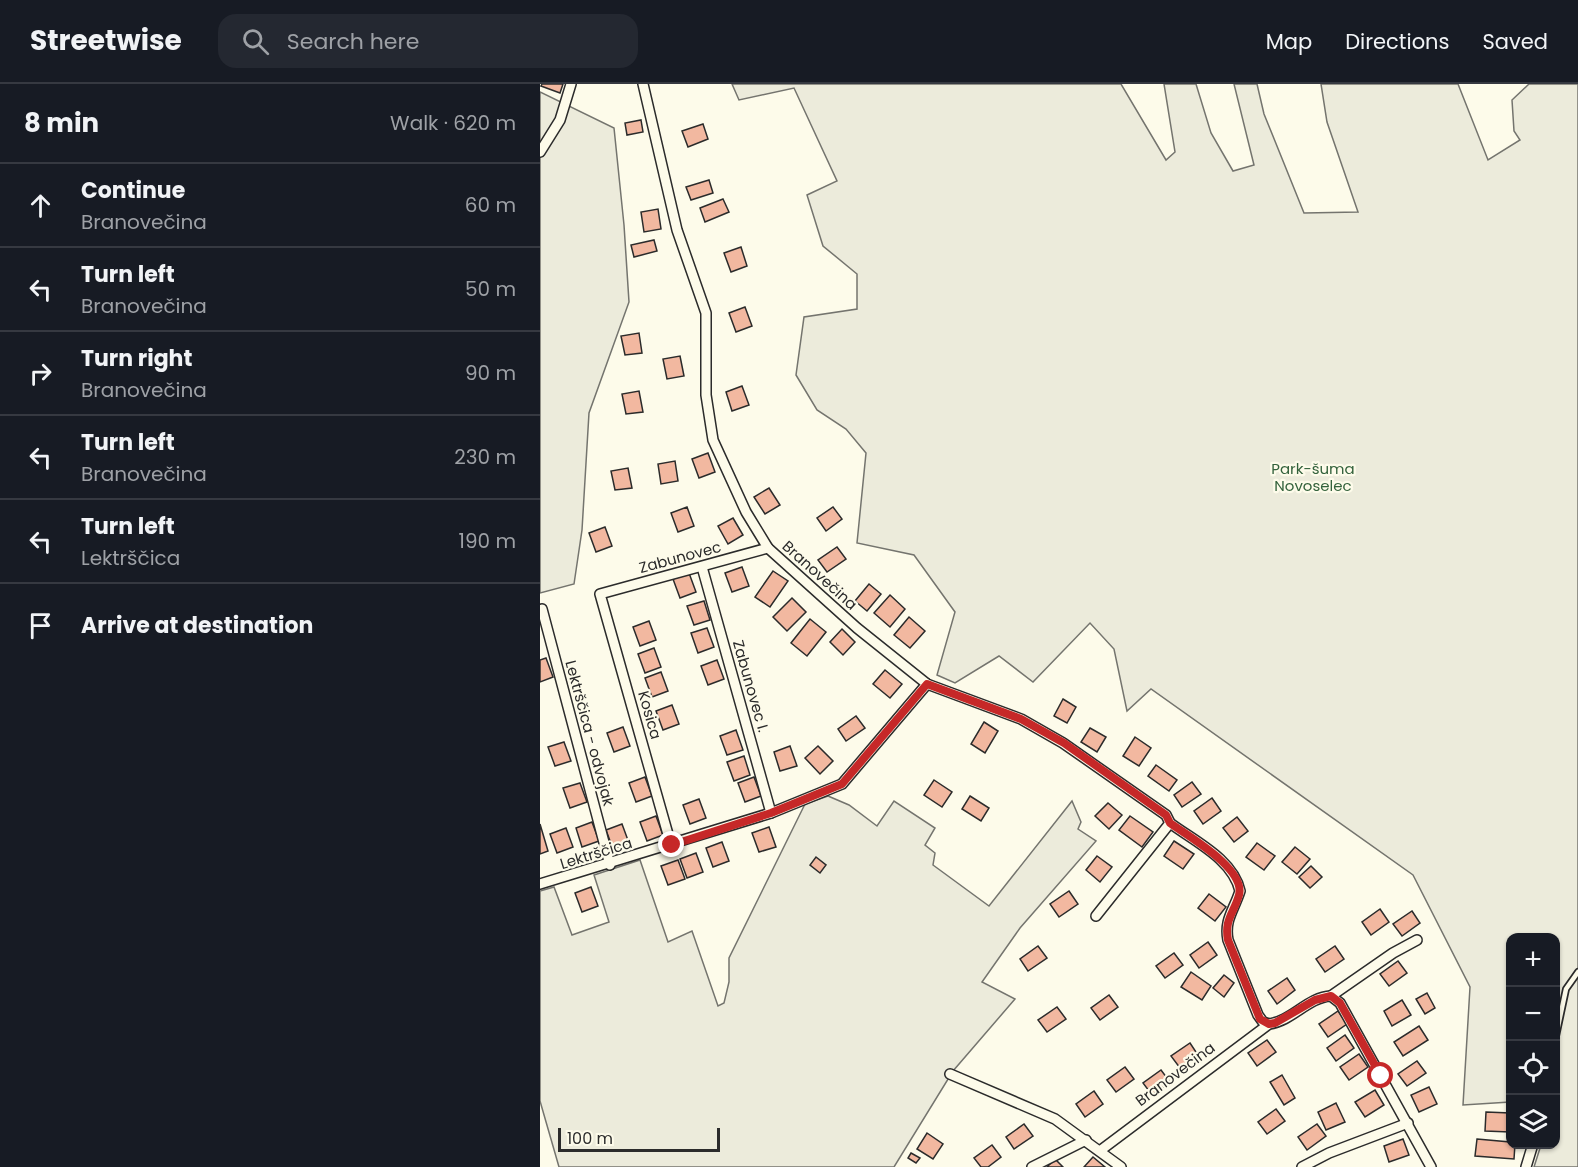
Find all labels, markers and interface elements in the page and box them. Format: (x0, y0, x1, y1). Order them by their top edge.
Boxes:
search box (218, 14, 638, 68)
text: Streetwise (30, 21, 182, 60)
icon: search (239, 25, 272, 58)
text: Search here (287, 26, 419, 57)
text: Map (1266, 27, 1312, 56)
text: Directions (1345, 27, 1449, 56)
text: Saved (1482, 27, 1548, 56)
text: 8 min (24, 105, 99, 141)
text: Walk · 620 m (390, 109, 516, 137)
text: Continue (81, 175, 185, 206)
icon: ahead (24, 189, 57, 222)
text: 60 m (465, 191, 516, 219)
text: Branovečina (81, 208, 207, 236)
text: Turn left (81, 259, 175, 290)
icon: left (24, 273, 57, 306)
text: 50 m (465, 275, 516, 303)
text: Branovečina (81, 292, 207, 320)
text: Turn right (81, 343, 192, 374)
icon: right (24, 357, 57, 390)
text: 90 m (465, 359, 516, 387)
text: Branovečina (81, 376, 207, 404)
text: Turn left (81, 427, 175, 458)
icon: left (24, 441, 57, 474)
text: 230 m (454, 443, 516, 471)
park label: Park-šuma Novoselec (1271, 458, 1355, 496)
text: Branovečina (81, 460, 207, 488)
text: Turn left (81, 511, 175, 542)
icon: left (24, 525, 57, 558)
text: 190 m (459, 527, 516, 555)
street label: Zabunovec (637, 536, 723, 578)
street label: Branovečina (778, 536, 862, 614)
text: Lektrščica (81, 544, 180, 572)
icon: arrive (24, 609, 57, 642)
text: Arrive at destination (81, 610, 313, 641)
street label: Zabunovec I. (728, 638, 774, 734)
street label: Lektrščica - odvojak (560, 658, 620, 808)
street label: Kosica (633, 688, 667, 742)
route end (658, 831, 684, 857)
street label: Lektrščica (557, 832, 635, 874)
map controls (1506, 933, 1560, 1149)
button: + (1506, 933, 1560, 987)
button: − (1506, 987, 1560, 1041)
street label: Branovečina (1131, 1037, 1219, 1111)
button: locate (1506, 1041, 1560, 1095)
route start (1367, 1062, 1393, 1088)
button: layers (1506, 1095, 1560, 1149)
scale bar (558, 1125, 720, 1152)
text: 100 m (567, 1127, 613, 1150)

